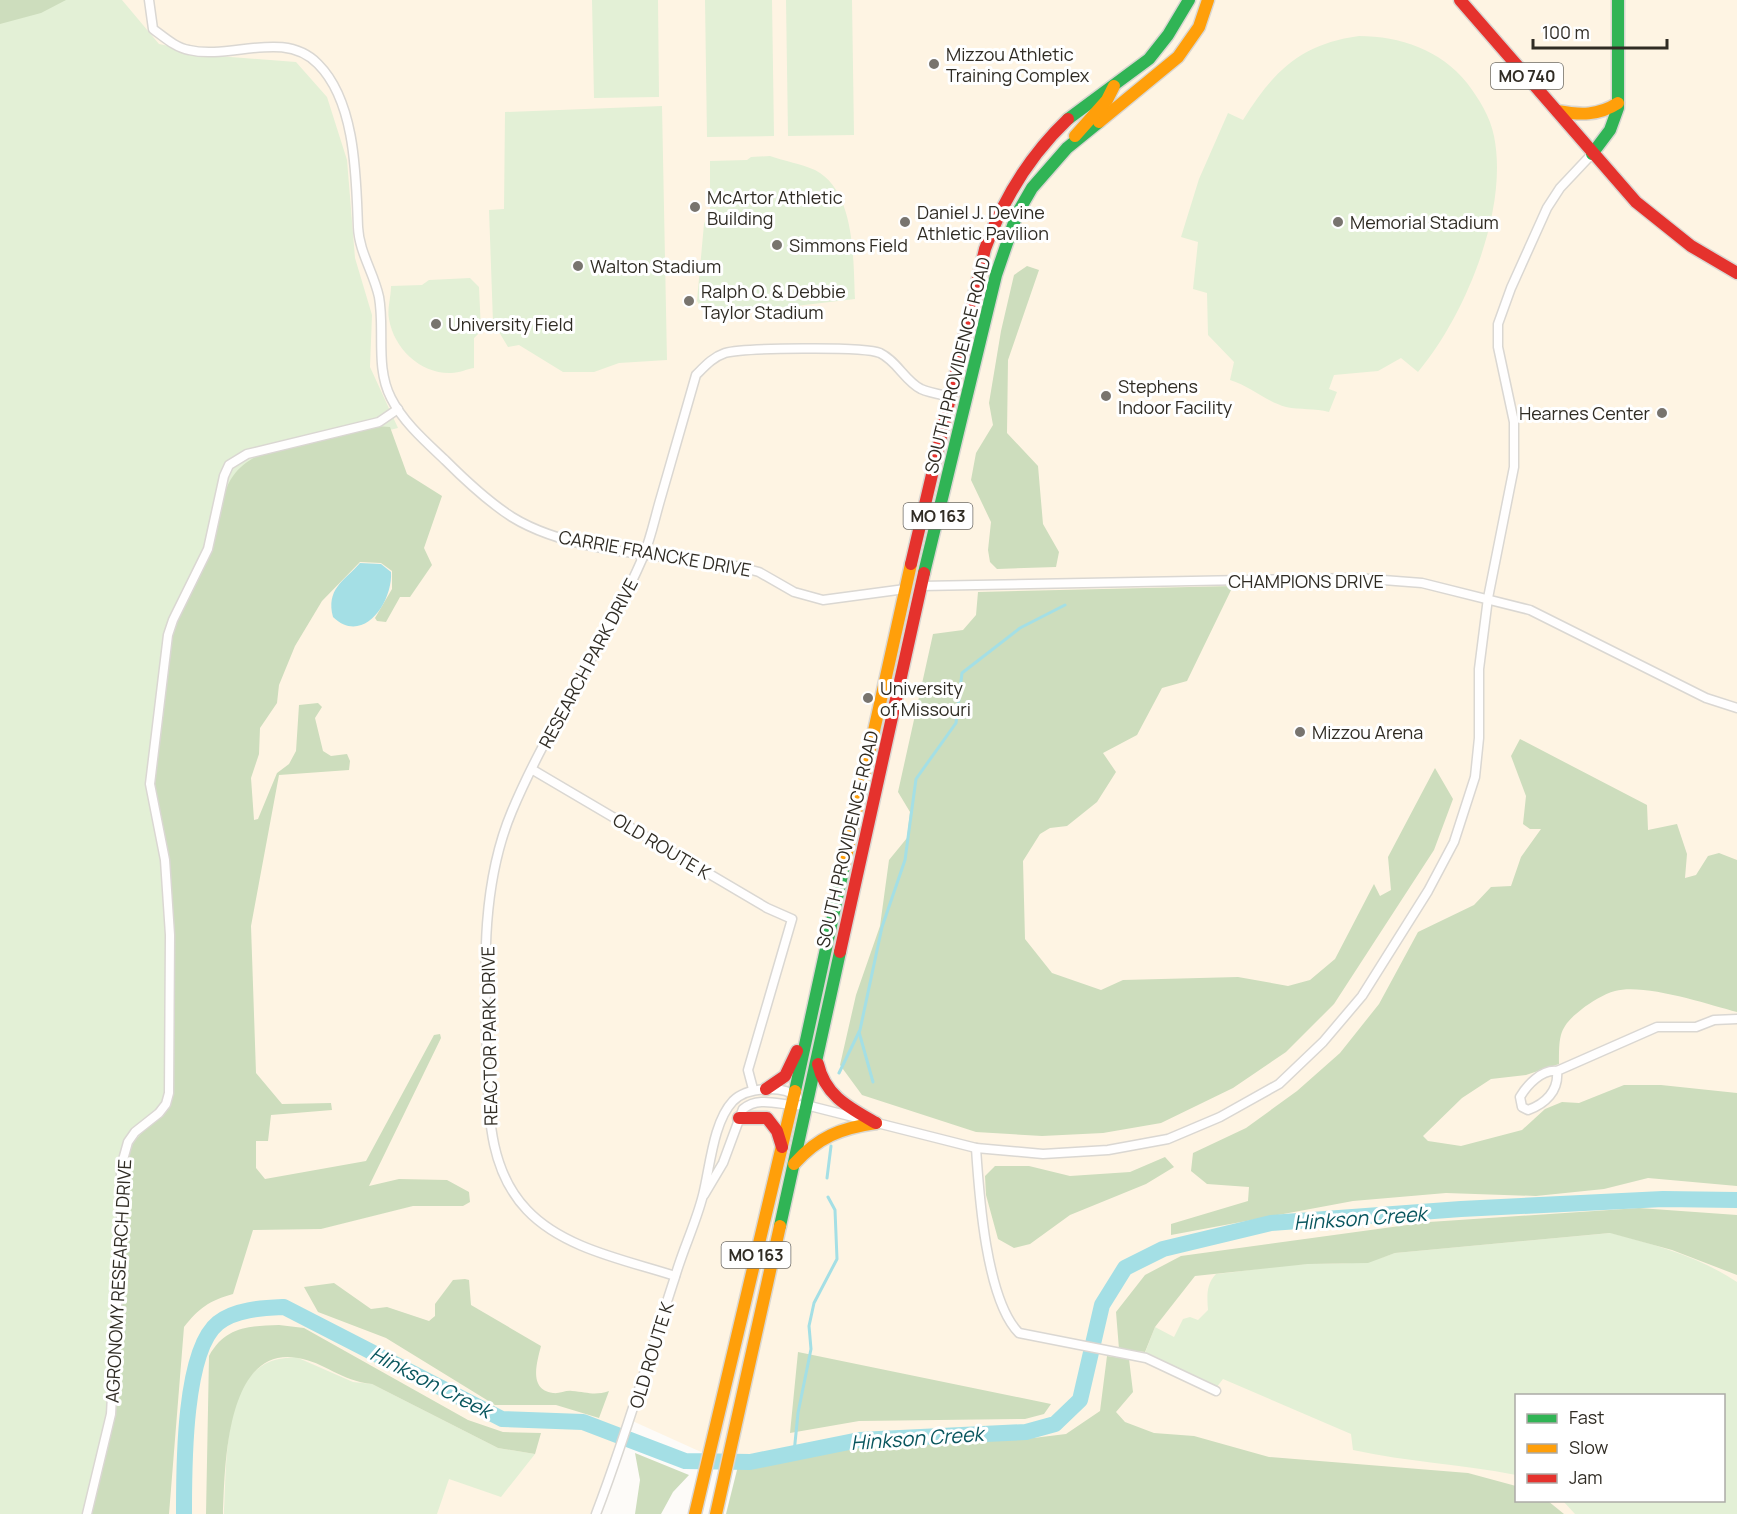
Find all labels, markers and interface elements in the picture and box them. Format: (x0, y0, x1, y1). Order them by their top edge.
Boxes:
scale bar (1533, 12, 1666, 50)
text: 100 m (1542, 20, 1590, 44)
place label: Mizzou Athletic Training Complex (946, 42, 1090, 87)
marker: Mizzou Athletic Training Complex (927, 57, 941, 71)
road number: MO 740 (1491, 63, 1563, 89)
place label: McArtor Athletic Building (707, 185, 843, 230)
marker: McArtor Athletic Building (688, 200, 702, 214)
place label: Daniel J. Devine Athletic Pavilion (917, 200, 1049, 245)
place label: Memorial Stadium (1350, 210, 1499, 234)
marker: Daniel J. Devine Athletic Pavilion (898, 215, 912, 229)
marker: Memorial Stadium (1331, 215, 1345, 229)
place label: Simmons Field (789, 233, 908, 257)
marker: Simmons Field (770, 238, 784, 252)
place label: Walton Stadium (590, 254, 721, 278)
street label: SOUTH PROVIDENCE ROAD (918, 254, 996, 476)
marker: Walton Stadium (571, 259, 585, 273)
place label: Ralph O. & Debbie Taylor Stadium (701, 279, 846, 324)
marker: Ralph O. & Debbie Taylor Stadium (682, 294, 696, 308)
place label: University Field (448, 312, 573, 336)
marker: University Field (429, 317, 443, 331)
place label: Stephens Indoor Facility (1118, 374, 1233, 419)
marker: Stephens Indoor Facility (1099, 389, 1113, 403)
place label: Hearnes Center (1519, 401, 1650, 425)
marker: Hearnes Center (1655, 406, 1669, 420)
road number: MO 163 (904, 503, 972, 529)
street label: CARRIE FRANCKE DRIVE (557, 524, 753, 582)
street label: CHAMPIONS DRIVE (1228, 569, 1384, 593)
street label: RESEARCH PARK DRIVE (533, 574, 643, 752)
place label: University of Missouri (880, 676, 971, 721)
marker: University of Missouri (861, 691, 875, 705)
place label: Mizzou Arena (1312, 720, 1423, 744)
marker: Mizzou Arena (1293, 725, 1307, 739)
street label: SOUTH PROVIDENCE ROAD (810, 728, 884, 950)
street label: OLD ROUTE K (609, 807, 716, 885)
street label: REACTOR PARK DRIVE (475, 946, 503, 1126)
street label: AGRONOMY RESEARCH DRIVE (100, 1158, 136, 1404)
water label: Hinkson Creek (1293, 1200, 1430, 1236)
road number: MO 163 (722, 1242, 790, 1268)
street label: OLD ROUTE K (623, 1299, 679, 1411)
water label: Hinkson Creek (366, 1340, 499, 1426)
legend (1515, 1394, 1725, 1502)
text: Fast (1569, 1405, 1604, 1429)
water label: Hinkson Creek (850, 1420, 987, 1456)
text: Slow (1569, 1435, 1609, 1459)
text: Jam (1569, 1465, 1603, 1489)

